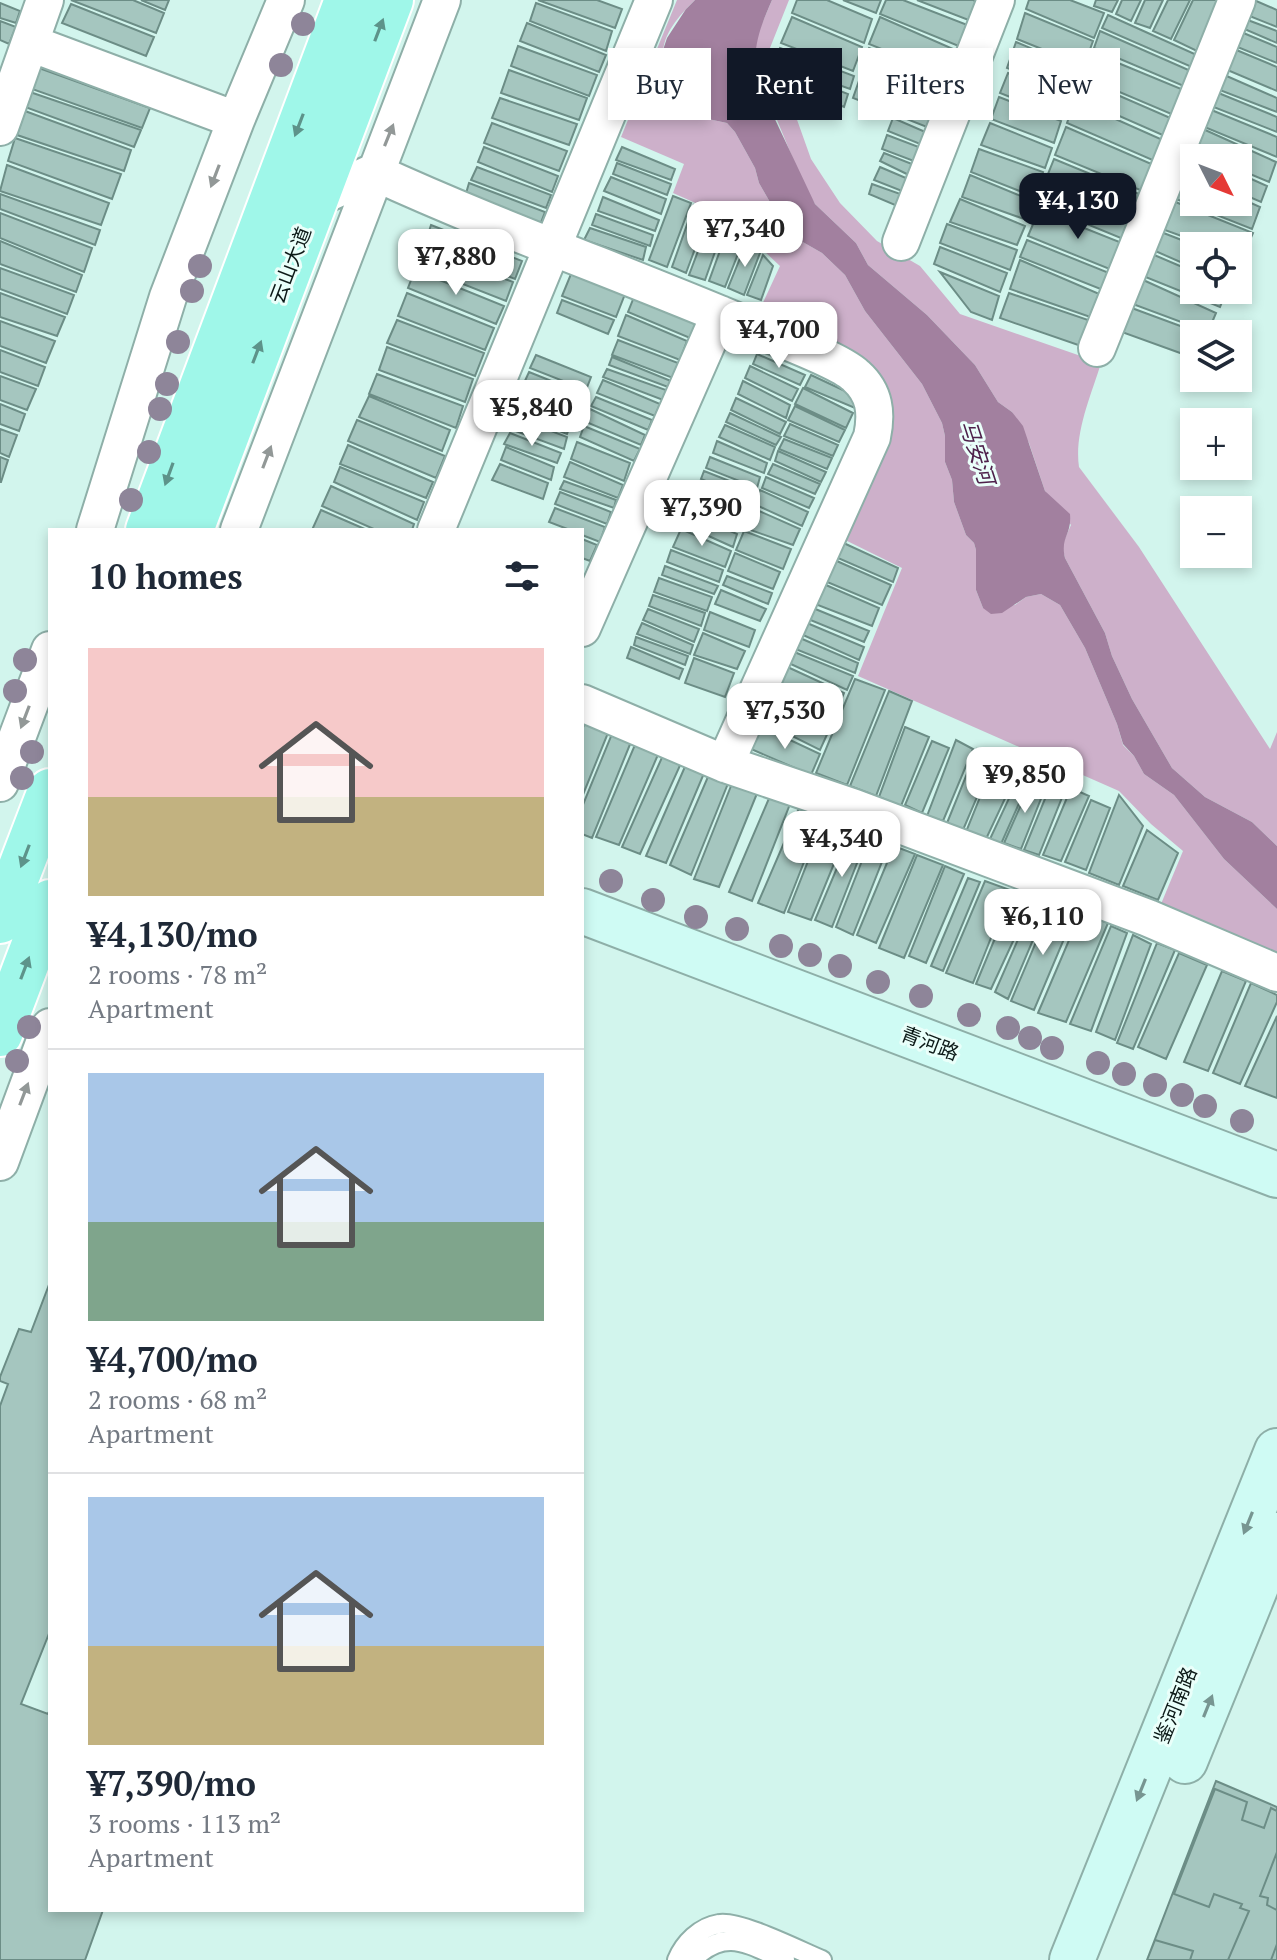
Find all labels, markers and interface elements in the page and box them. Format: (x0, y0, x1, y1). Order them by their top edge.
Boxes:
one-way arrow (373, 18, 386, 42)
chip: Buy (608, 48, 711, 120)
chip: Rent (727, 48, 842, 120)
chip: Filters (858, 48, 993, 120)
chip: New (1009, 48, 1120, 120)
one-way arrow (292, 113, 305, 137)
one-way arrow (382, 123, 395, 147)
north arrow (1180, 144, 1252, 216)
map controls (1180, 144, 1252, 568)
one-way arrow (208, 164, 221, 188)
pin: ¥4,130 (1013, 173, 1143, 241)
text: ¥4,130 (1037, 182, 1119, 216)
pin: ¥7,340 (680, 201, 810, 269)
text: ¥7,340 (705, 210, 785, 244)
street label: 云山大道 (263, 223, 317, 307)
pin: ¥7,880 (391, 229, 521, 297)
button: locate (1180, 232, 1252, 304)
text: ¥7,880 (416, 238, 496, 272)
pin: ¥4,700 (714, 302, 844, 370)
text: ¥4,700 (738, 311, 820, 345)
button: layers (1180, 320, 1252, 392)
one-way arrow (252, 340, 264, 364)
pin: ¥5,840 (467, 380, 597, 448)
text: ¥5,840 (491, 389, 573, 423)
button: + (1180, 408, 1252, 480)
water label: 马安河 (954, 416, 1003, 492)
one-way arrow (261, 445, 274, 469)
one-way arrow (162, 462, 174, 486)
pin: ¥7,390 (637, 480, 767, 548)
text: ¥7,390 (662, 489, 742, 523)
button: − (1180, 496, 1252, 568)
text: 10 homes (88, 554, 243, 599)
icon: filters (500, 554, 544, 598)
pin: ¥7,530 (720, 683, 850, 751)
text: ¥7,530 (745, 692, 825, 726)
icon: home (244, 700, 388, 844)
one-way arrow (18, 705, 31, 729)
pin: ¥9,850 (960, 747, 1090, 815)
text: ¥9,850 (984, 756, 1066, 790)
pin: ¥4,340 (777, 811, 907, 879)
text: ¥4,340 (801, 820, 883, 854)
one-way arrow (18, 844, 31, 868)
pin: ¥6,110 (978, 889, 1108, 957)
text: ¥6,110 (1002, 898, 1084, 932)
text: ¥4,130/mo (88, 912, 258, 957)
one-way arrow (19, 956, 32, 980)
text: 2 rooms · 78 m² (88, 957, 267, 991)
text: Apartment (88, 991, 214, 1025)
street label: 青河路 (897, 1020, 963, 1066)
one-way arrow (18, 1082, 31, 1106)
icon: home (244, 1125, 388, 1269)
text: ¥4,700/mo (88, 1337, 258, 1382)
text: 2 rooms · 68 m² (88, 1382, 267, 1416)
text: Apartment (88, 1416, 214, 1450)
one-way arrow (1241, 1511, 1254, 1535)
icon: home (244, 1549, 388, 1693)
street label: 鉴河南路 (1147, 1663, 1203, 1747)
one-way arrow (1201, 1694, 1214, 1718)
text: ¥7,390/mo (88, 1761, 256, 1806)
one-way arrow (1134, 1778, 1147, 1802)
text: 3 rooms · 113 m² (88, 1806, 281, 1840)
text: Apartment (88, 1840, 214, 1874)

